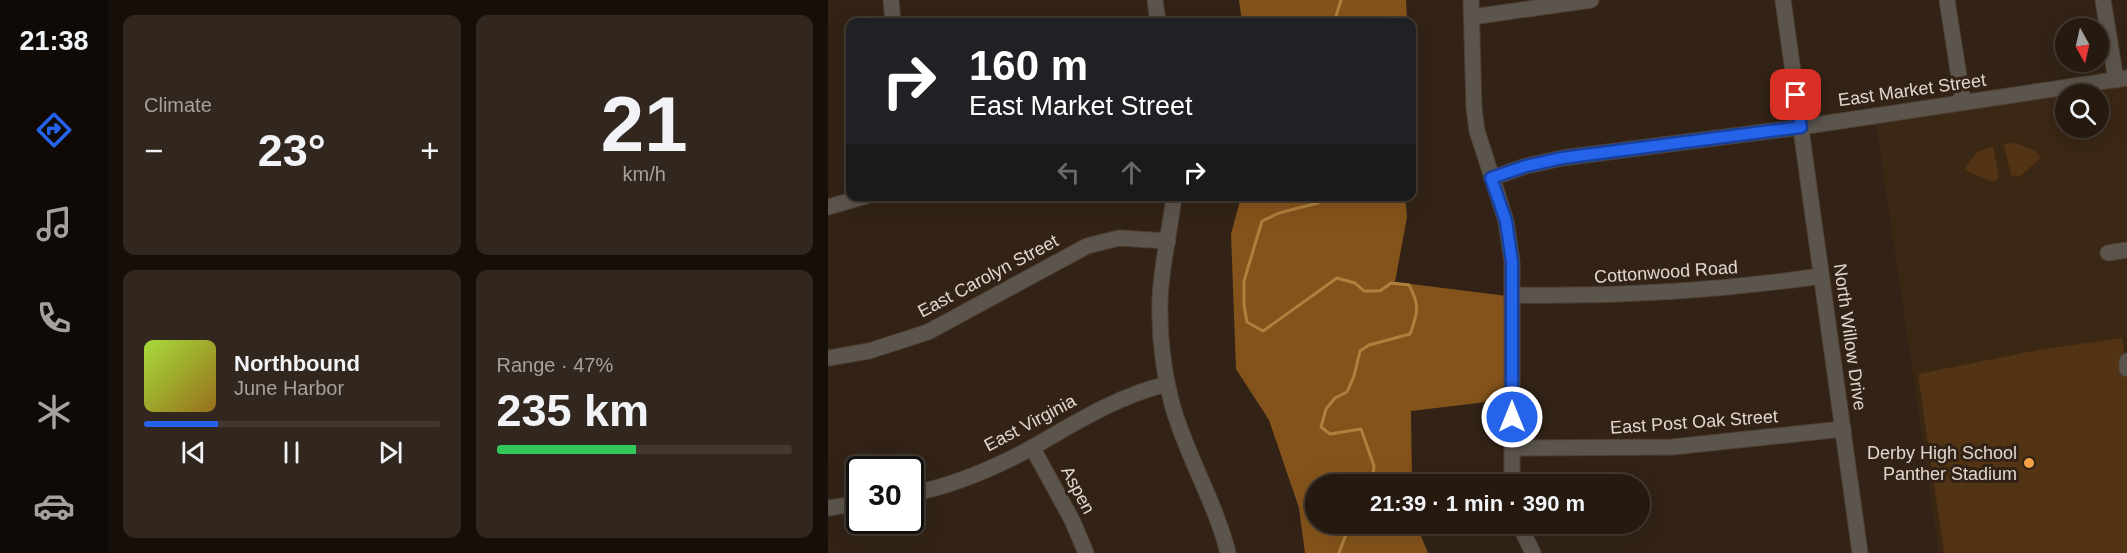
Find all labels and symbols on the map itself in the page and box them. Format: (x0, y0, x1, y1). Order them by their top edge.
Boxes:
north arrow (2055, 18, 2109, 72)
pin (1770, 69, 1821, 120)
street label: East Market Street (1837, 70, 1987, 110)
street label: East Carolyn Street (914, 231, 1062, 321)
street label: Cottonwood Road (1593, 257, 1739, 287)
street label: North Willow Drive (1830, 262, 1870, 412)
position arrow (1480, 385, 1544, 449)
street label: East Virginia (981, 390, 1080, 455)
street label: East Post Oak Street (1609, 406, 1779, 438)
place label: Derby High School Panther Stadium (1867, 443, 2017, 484)
speed limit sign: 30 (846, 456, 924, 534)
marker: Derby High School Panther Stadium (2022, 456, 2036, 470)
street label: Aspen (1057, 463, 1099, 517)

